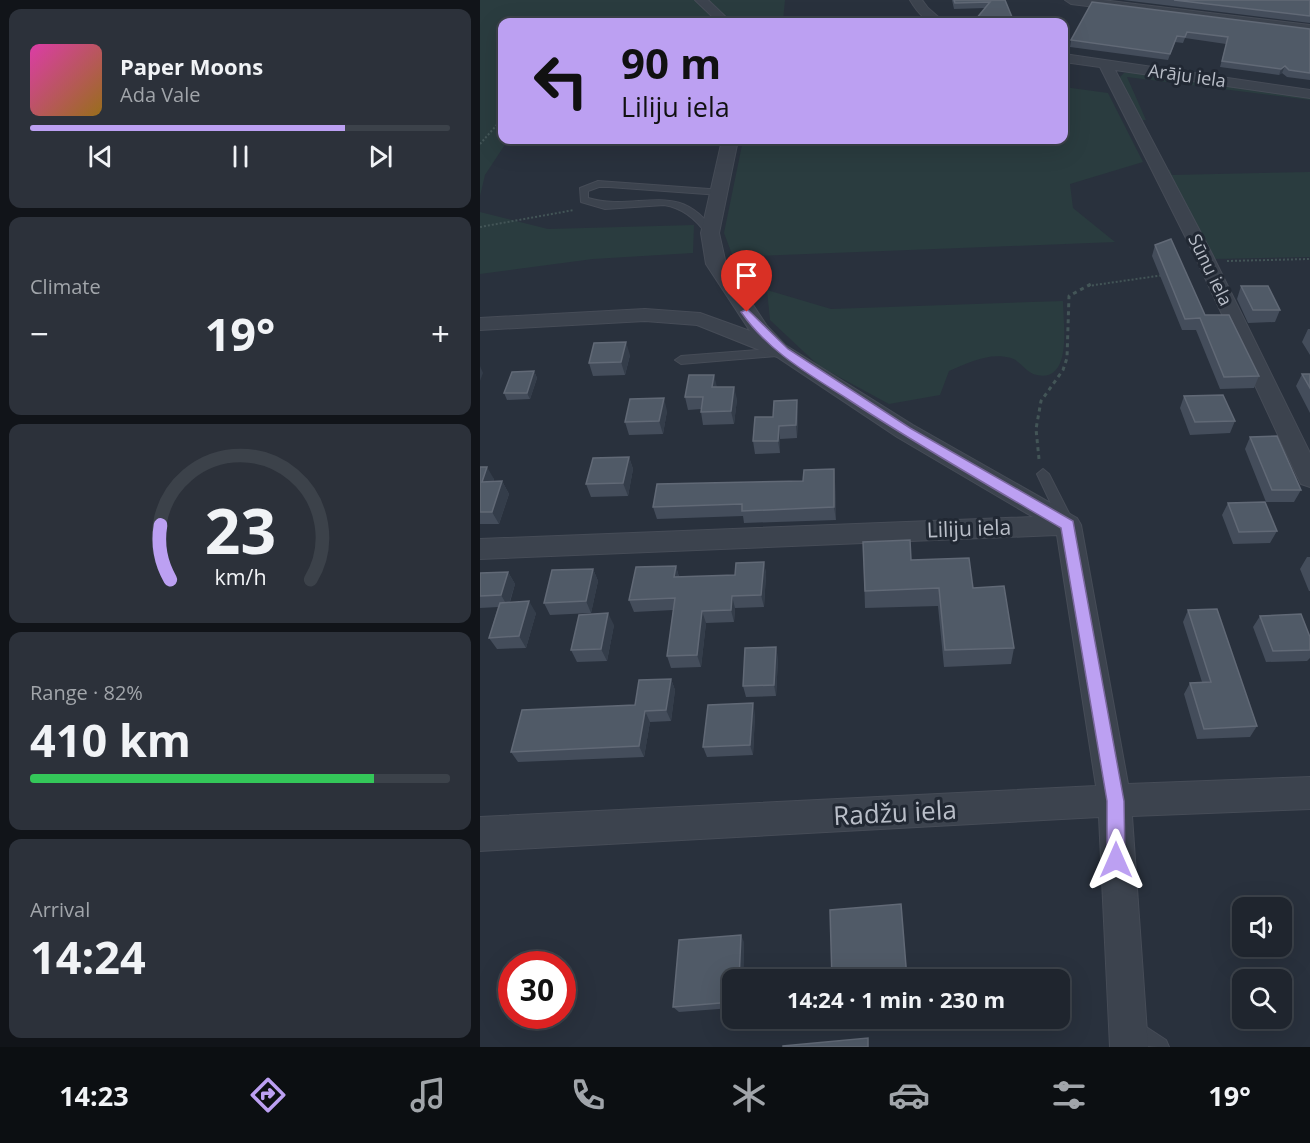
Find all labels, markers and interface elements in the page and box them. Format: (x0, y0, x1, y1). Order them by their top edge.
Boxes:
text: 90 m (621, 34, 721, 91)
icon: left (522, 42, 600, 120)
text: Paper Moons (120, 51, 263, 81)
street label: Arāju iela (1147, 58, 1228, 92)
text: Ada Vale (120, 81, 201, 108)
text: Liliju iela (621, 88, 730, 125)
icon: previous (84, 140, 117, 173)
icon: pause (224, 140, 257, 173)
icon: next (364, 140, 397, 173)
street label: Sūnu iela (1183, 230, 1239, 309)
pin (721, 250, 772, 312)
icon: arrive (730, 259, 763, 292)
text: Climate (30, 273, 101, 300)
text: 19° (205, 303, 275, 364)
text: − (30, 311, 49, 356)
text: + (431, 311, 450, 356)
text: 23 (204, 488, 276, 573)
street label: Liliju iela (926, 513, 1012, 543)
text: km/h (214, 563, 266, 592)
text: Range · 82% (30, 679, 143, 706)
text: 410 km (30, 709, 191, 770)
street label: Radžu iela (832, 791, 958, 833)
position arrow (1084, 828, 1148, 892)
text: Arrival (30, 896, 90, 923)
map controls (1232, 897, 1292, 1029)
button: sound (1232, 897, 1292, 957)
text: 14:24 (30, 926, 146, 987)
speed limit sign: 30 (498, 951, 576, 1029)
button: search (1232, 969, 1292, 1029)
text: 14:24 · 1 min · 230 m (787, 984, 1005, 1014)
icon: directions (247, 1074, 289, 1116)
icon: music (407, 1074, 449, 1116)
icon: phone (567, 1074, 609, 1116)
icon: climate (728, 1074, 770, 1116)
icon: car (888, 1074, 930, 1116)
icon: filters (1048, 1074, 1090, 1116)
text: 14:23 (59, 1077, 129, 1114)
text: 19° (1208, 1077, 1251, 1114)

